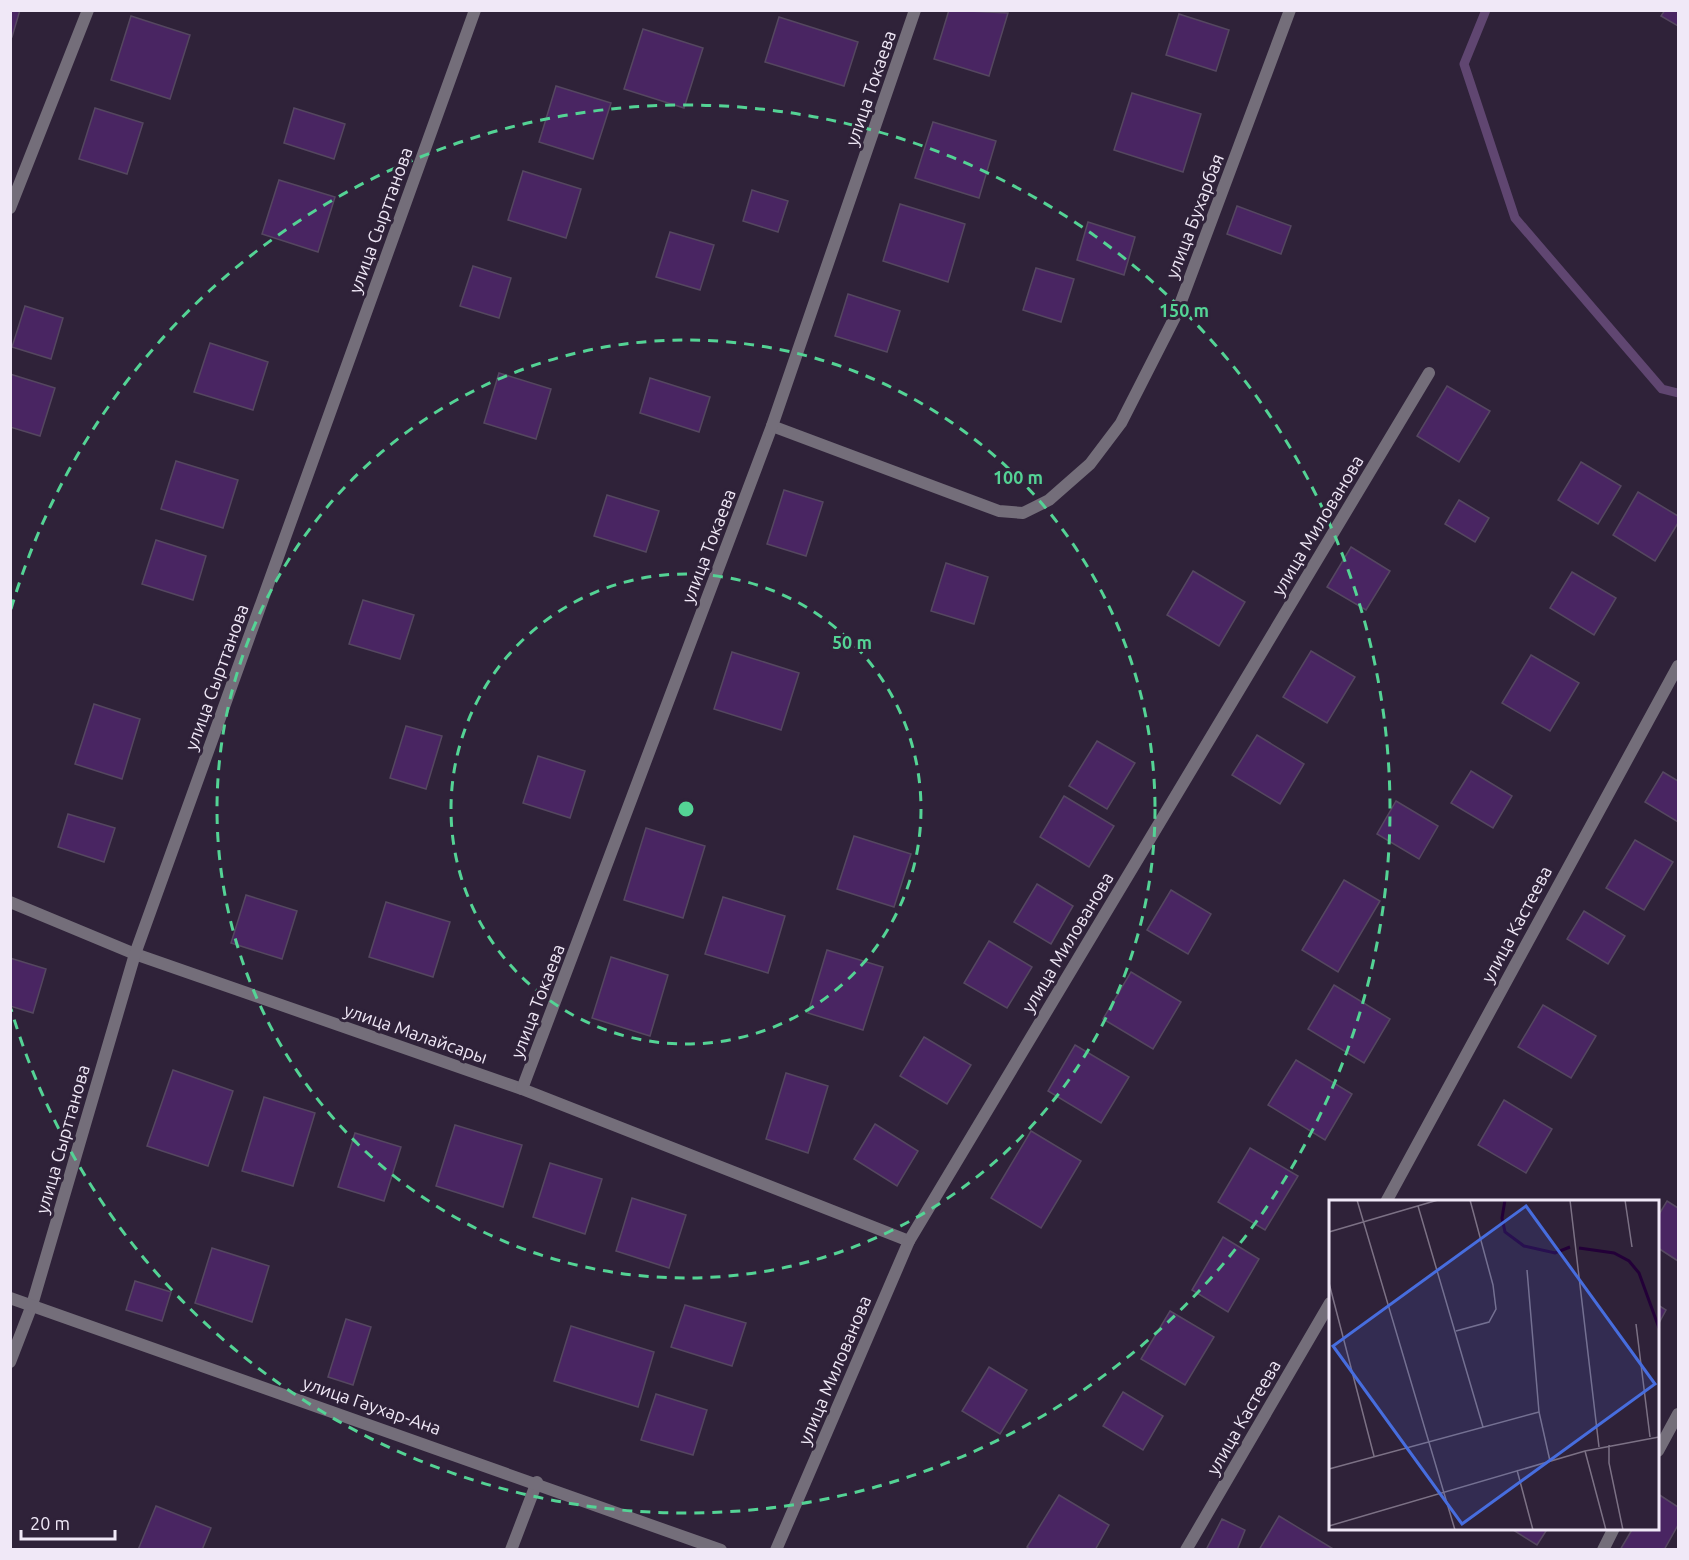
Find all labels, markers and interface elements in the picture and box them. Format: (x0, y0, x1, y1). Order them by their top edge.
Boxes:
street label: улица Токаева (841, 28, 899, 148)
street label: улица Сырттанова (344, 144, 416, 296)
street label: улица Бухарбая (1161, 151, 1227, 281)
text: 150 m (1159, 300, 1209, 320)
street label: улица Милованова (1267, 451, 1367, 599)
text: 100 m (993, 467, 1043, 487)
street label: улица Токаева (677, 486, 739, 606)
street label: улица Сырттанова (180, 601, 252, 753)
text: 50 m (832, 632, 872, 652)
centre of rings (676, 799, 696, 819)
street label: улица Кастеева (1477, 862, 1555, 986)
street label: улица Милованова (1017, 868, 1117, 1016)
street label: улица Токаева (506, 941, 568, 1061)
street label: улица Малайсары (342, 999, 490, 1067)
street label: улица Сырттанова (31, 1062, 93, 1216)
inset map (1329, 1200, 1659, 1530)
street label: улица Милованова (794, 1292, 874, 1448)
street label: улица Кастеева (1202, 1356, 1284, 1478)
street label: улица Гаухар-Ана (300, 1372, 444, 1438)
scale bar (21, 1503, 116, 1541)
text: 20 m (30, 1513, 70, 1533)

